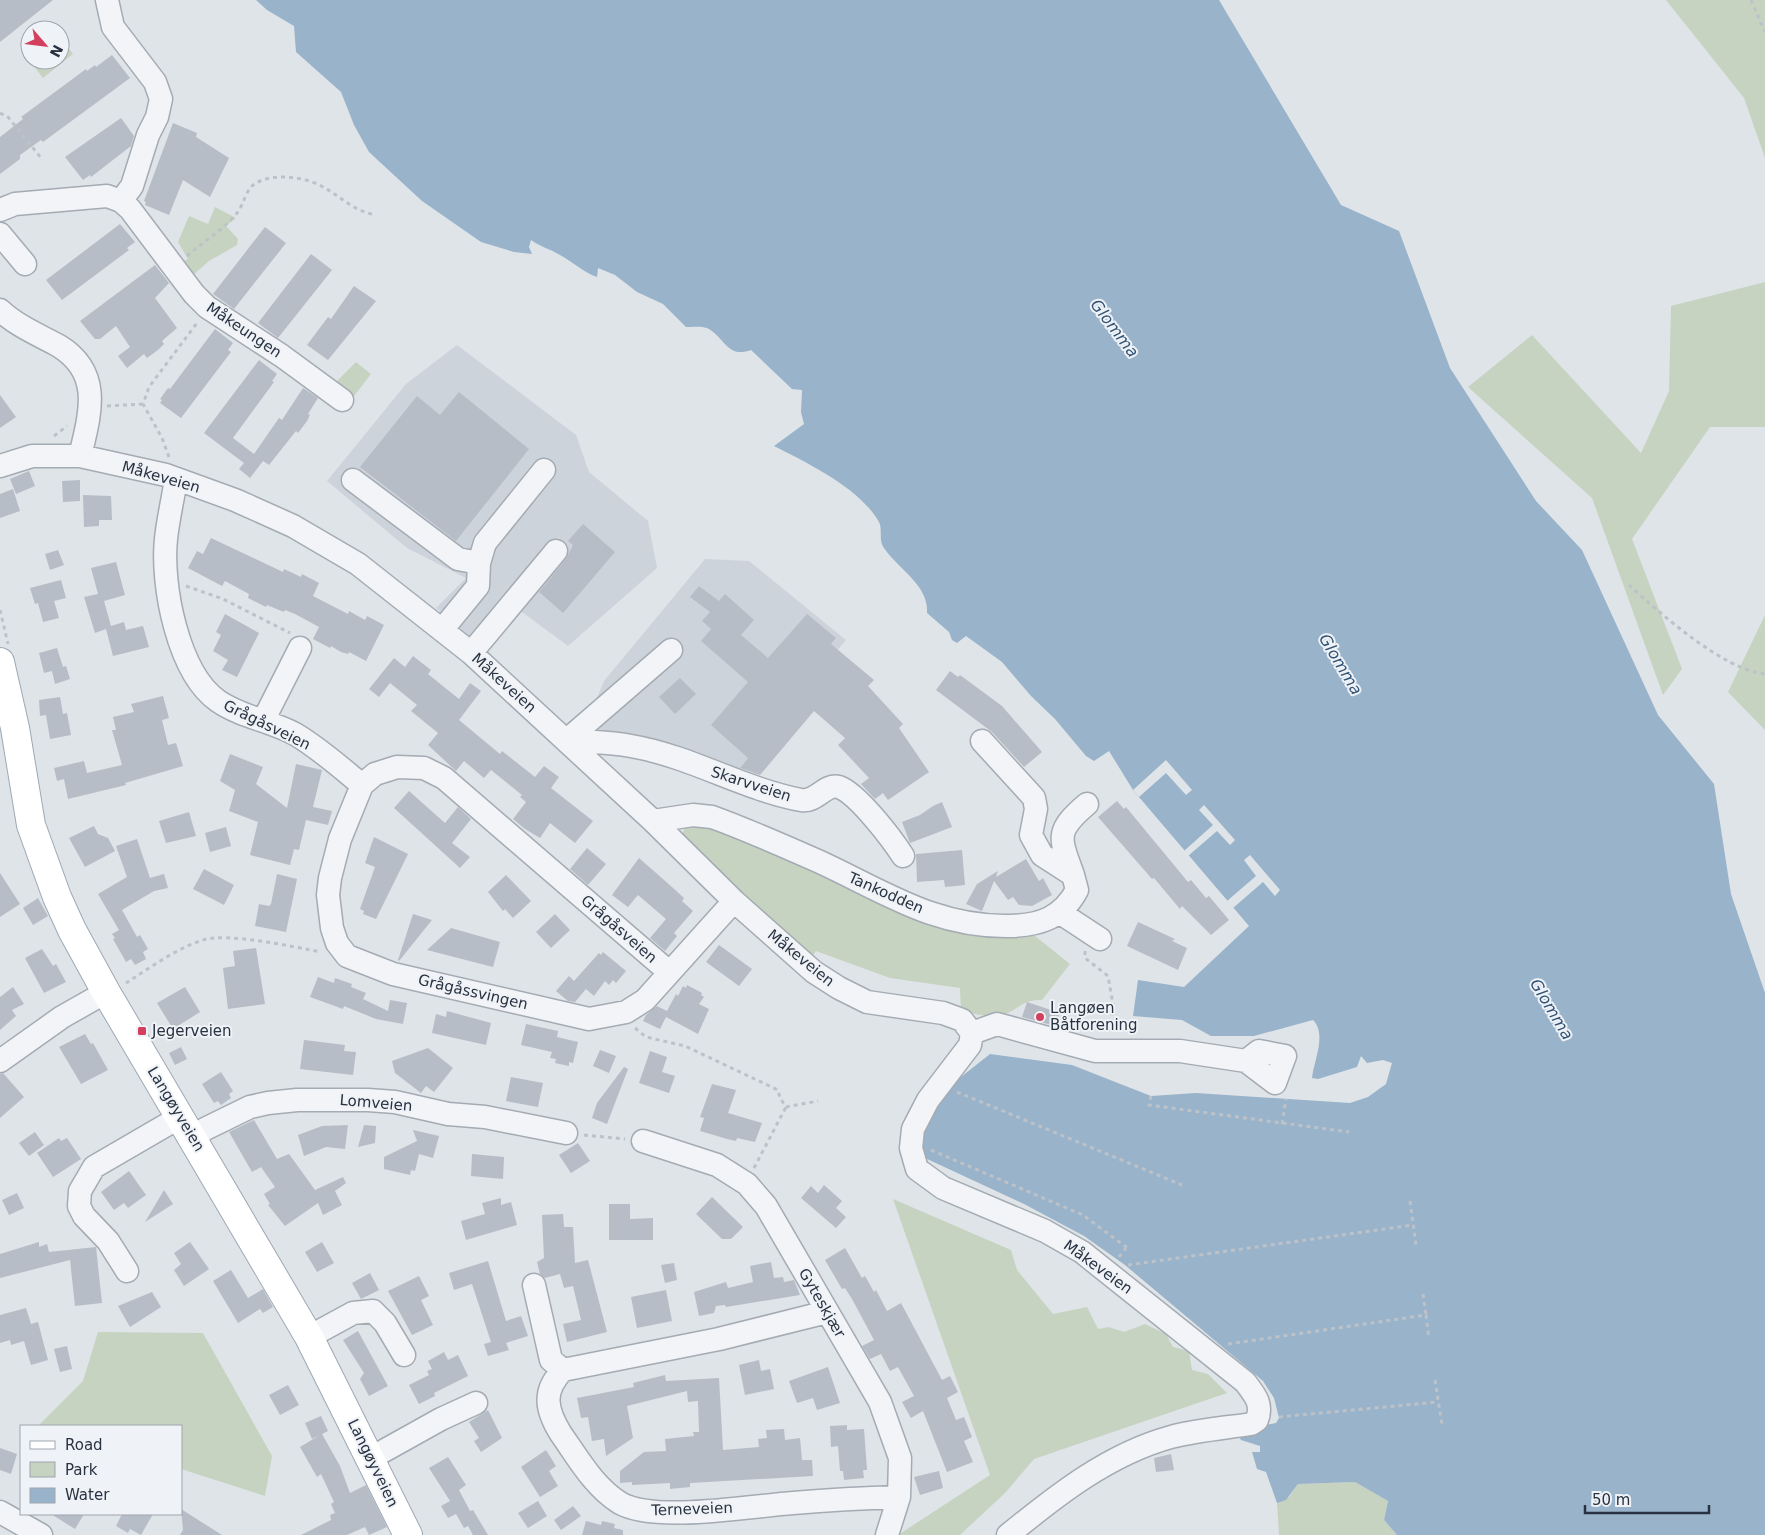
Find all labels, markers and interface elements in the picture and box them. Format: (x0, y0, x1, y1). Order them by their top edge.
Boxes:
north arrow (20, 20, 70, 70)
text: N (47, 42, 66, 60)
water label: Glomma (1087, 296, 1143, 361)
street label: Måkeungen (203, 298, 285, 362)
street label: Måkeveien (120, 457, 202, 497)
water label: Glomma (1315, 630, 1366, 698)
street label: Måkeveien (468, 649, 540, 717)
street label: Grågåsveien (221, 696, 313, 754)
street label: Skarvveien (709, 763, 793, 805)
street label: Tankodden (845, 868, 926, 918)
street label: Grågåsveien (577, 891, 661, 967)
street label: Måkeveien (764, 926, 838, 990)
street label: Grågåssvingen (416, 971, 530, 1013)
water label: Glomma (1526, 975, 1577, 1043)
place label: Langøen Båtforening (1050, 999, 1138, 1034)
marker: Langøen Båtforening (1034, 1011, 1046, 1023)
place label: Jegerveien (151, 1022, 232, 1040)
marker: Jegerveien (136, 1025, 148, 1037)
street label: Langøyveien (144, 1063, 208, 1155)
street label: Lomveien (339, 1091, 413, 1115)
street label: Måkeveien (1060, 1236, 1136, 1298)
street label: Gyteskjær (795, 1265, 850, 1342)
street label: Langøyveien (344, 1416, 402, 1510)
legend (20, 1425, 182, 1515)
text: Road (65, 1436, 103, 1454)
text: Park (65, 1461, 98, 1479)
scale bar (1585, 1482, 1709, 1514)
text: Water (65, 1486, 110, 1504)
text: 50 m (1592, 1491, 1630, 1509)
street label: Terneveien (650, 1499, 733, 1519)

